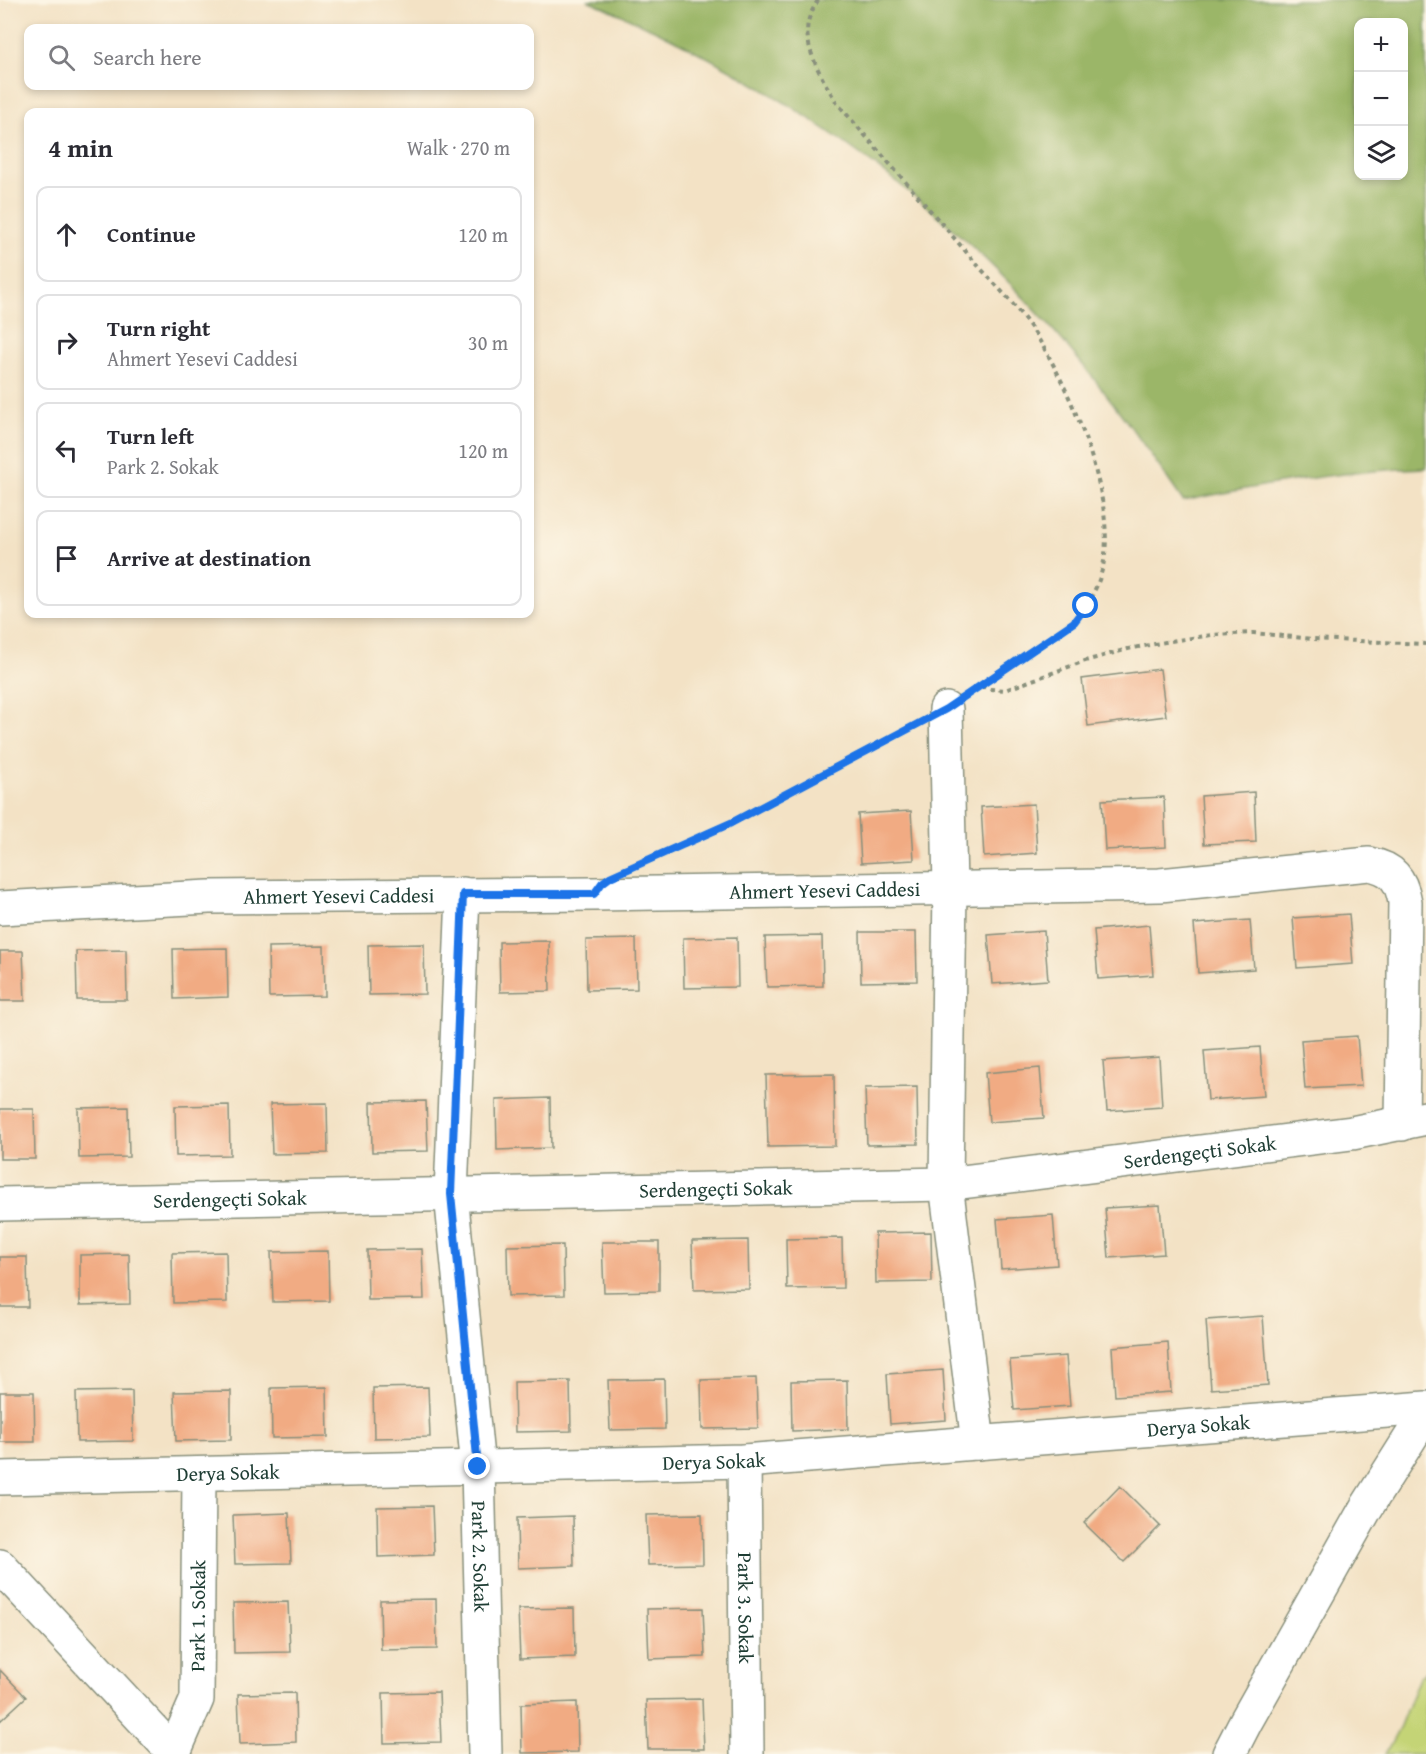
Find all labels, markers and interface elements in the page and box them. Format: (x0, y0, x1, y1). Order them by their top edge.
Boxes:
map controls (1354, 18, 1408, 180)
button: + (1354, 18, 1408, 72)
search box (24, 24, 534, 90)
icon: search (45, 41, 78, 74)
text: Search here (93, 41, 202, 73)
button: − (1354, 72, 1408, 126)
button: layers (1354, 126, 1408, 180)
text: 4 min (48, 128, 113, 167)
text: Walk · 270 m (407, 133, 510, 162)
icon: ahead (50, 218, 83, 251)
text: Continue (107, 218, 196, 250)
text: 120 m (458, 220, 508, 249)
text: Turn right (107, 312, 210, 344)
icon: right (50, 326, 83, 359)
text: 30 m (468, 328, 508, 357)
text: Ahmert Yesevi Caddesi (107, 344, 298, 373)
text: Turn left (107, 420, 194, 452)
icon: left (50, 434, 83, 467)
text: 120 m (458, 436, 508, 465)
text: Park 2. Sokak (107, 452, 219, 481)
icon: arrive (50, 542, 83, 575)
text: Arrive at destination (107, 542, 311, 574)
route start (1072, 592, 1098, 618)
street label: Ahmert Yesevi Caddesi (729, 874, 921, 906)
street label: Ahmert Yesevi Caddesi (243, 880, 435, 911)
street label: Serdengeçti Sokak (1122, 1128, 1279, 1176)
street label: Serdengeçti Sokak (639, 1172, 794, 1204)
street label: Serdengeçti Sokak (153, 1183, 308, 1215)
street label: Derya Sokak (1146, 1407, 1252, 1444)
street label: Derya Sokak (662, 1444, 767, 1477)
route end (464, 1453, 490, 1479)
street label: Derya Sokak (176, 1457, 281, 1488)
street label: Park 2. Sokak (465, 1500, 497, 1613)
street label: Park 3. Sokak (731, 1552, 761, 1665)
street label: Park 1. Sokak (182, 1559, 212, 1672)

